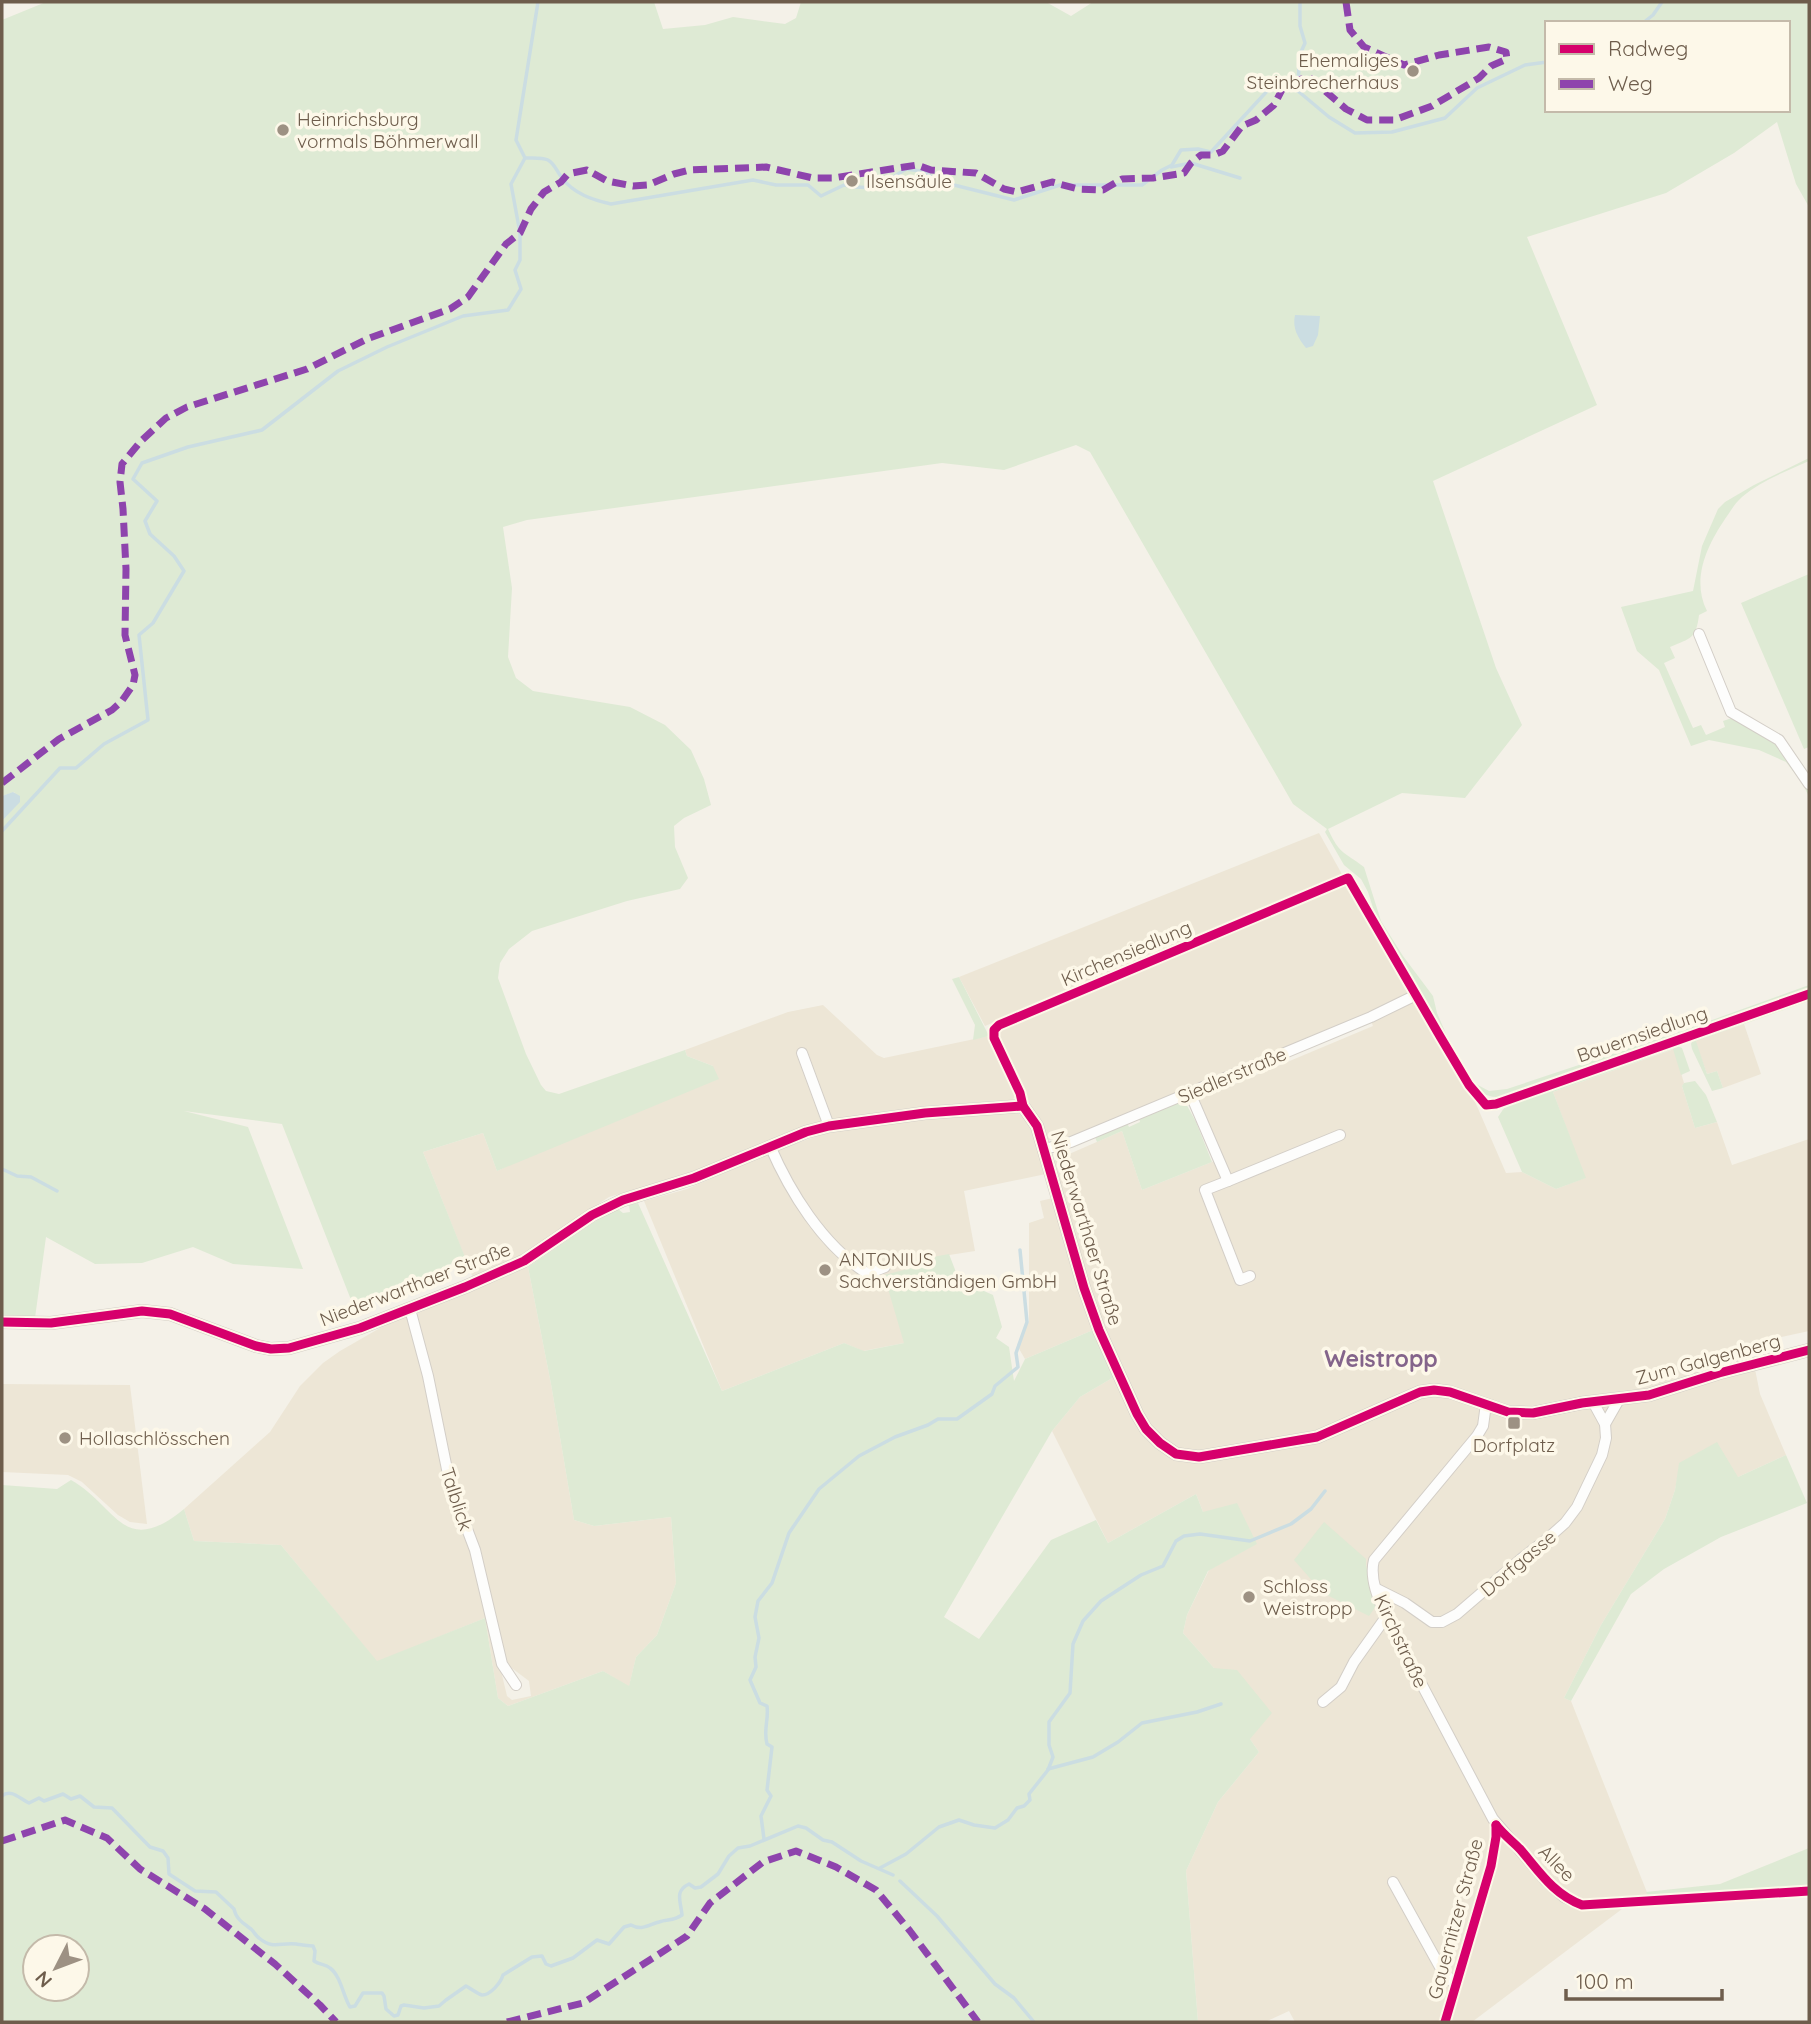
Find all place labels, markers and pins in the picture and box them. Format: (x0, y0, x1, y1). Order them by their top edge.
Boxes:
place label: Ehemaliges Steinbrecherhaus (1247, 48, 1399, 94)
marker: Ehemaliges Steinbrecherhaus (1405, 63, 1421, 79)
place label: Heinrichsburg vormals Böhmerwall (297, 107, 479, 153)
marker: Heinrichsburg vormals Böhmerwall (275, 122, 291, 138)
place label: Ilsensäule (866, 169, 952, 193)
marker: Ilsensäule (844, 173, 860, 189)
place label: ANTONIUS Sachverständigen GmbH (839, 1247, 1057, 1293)
marker: ANTONIUS Sachverständigen GmbH (817, 1262, 833, 1278)
marker: Dorfplatz (1506, 1415, 1522, 1431)
place label: Hollaschlösschen (79, 1426, 230, 1450)
marker: Hollaschlösschen (57, 1430, 73, 1446)
place label: Dorfplatz (1473, 1433, 1555, 1457)
place label: Schloss Weistropp (1263, 1574, 1353, 1620)
marker: Schloss Weistropp (1241, 1589, 1257, 1605)

